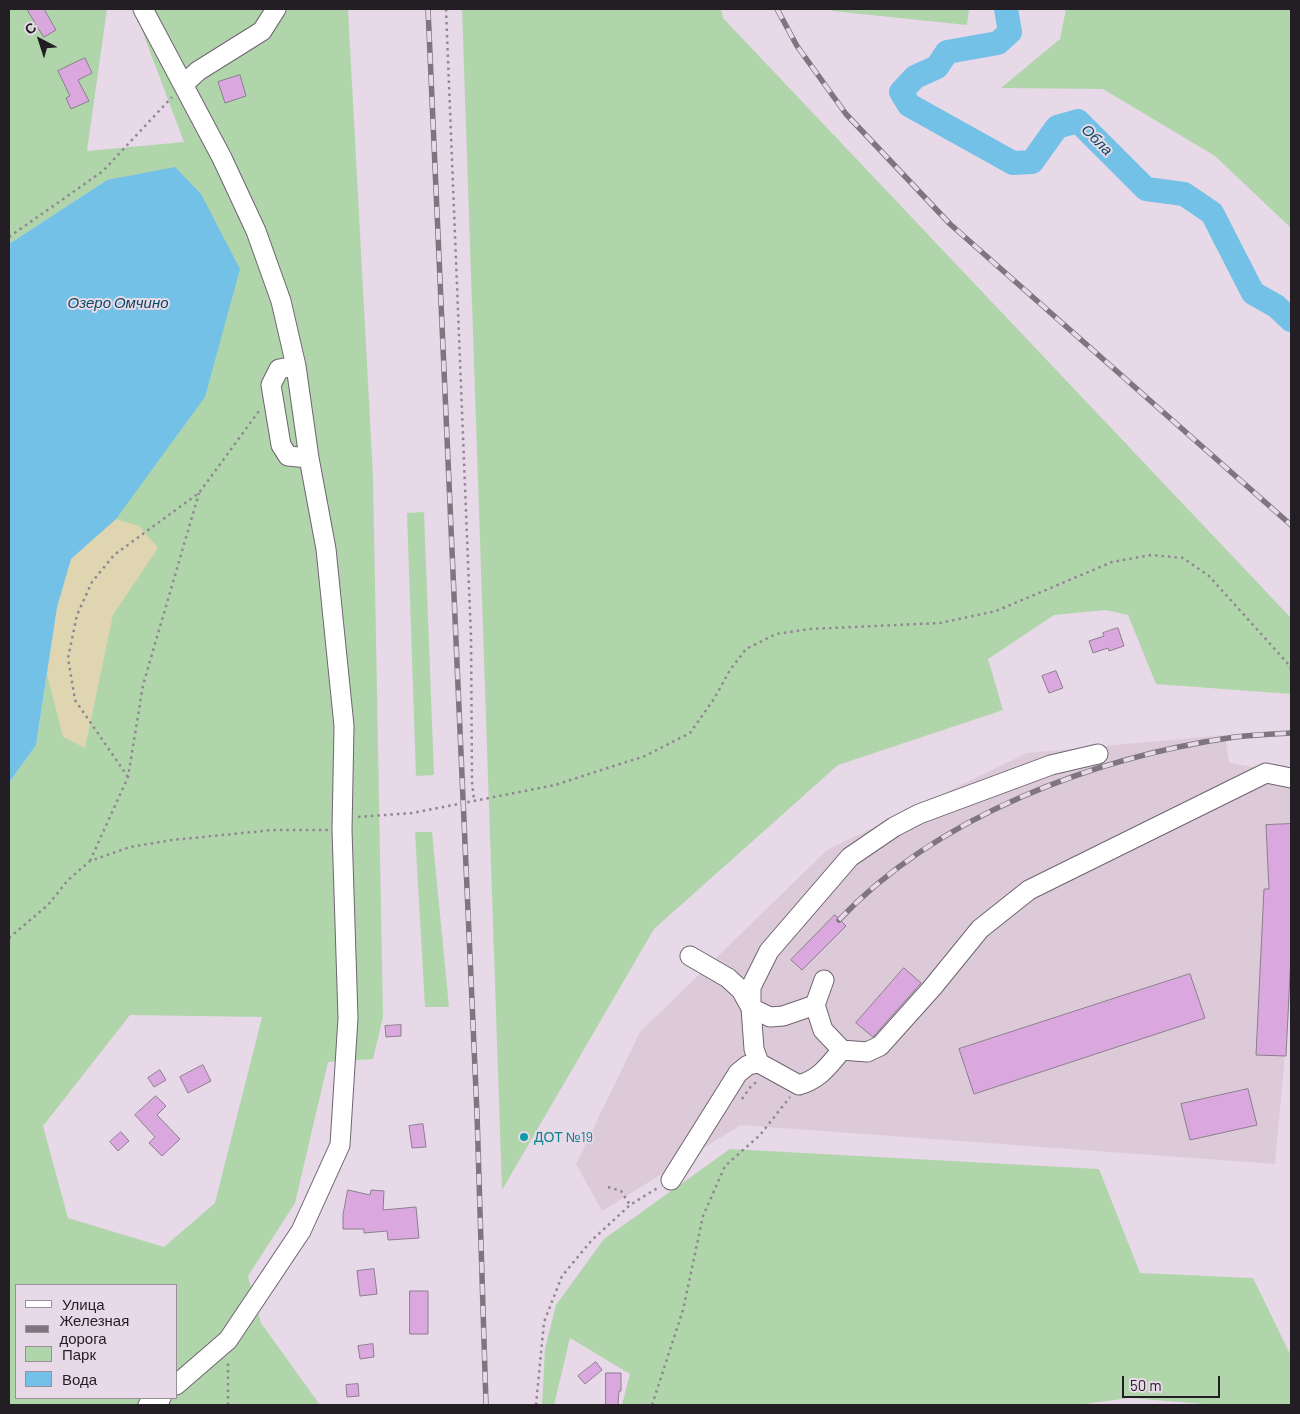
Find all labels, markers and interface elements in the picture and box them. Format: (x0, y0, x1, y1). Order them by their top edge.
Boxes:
north arrow (15, 15, 65, 65)
text: С (21, 18, 39, 38)
water label: Обла (1078, 121, 1116, 159)
water label: Озеро Омчино (67, 294, 169, 312)
place label: ДОТ №19 (534, 1129, 593, 1145)
marker: ДОТ №19 (518, 1131, 530, 1143)
legend (15, 1284, 178, 1399)
text: Улица (62, 1295, 105, 1313)
text: Железная дорога (59, 1311, 129, 1347)
text: Парк (62, 1345, 96, 1363)
scale bar (1125, 1366, 1222, 1398)
text: Вода (62, 1370, 97, 1388)
text: 50 m (1130, 1376, 1162, 1394)

